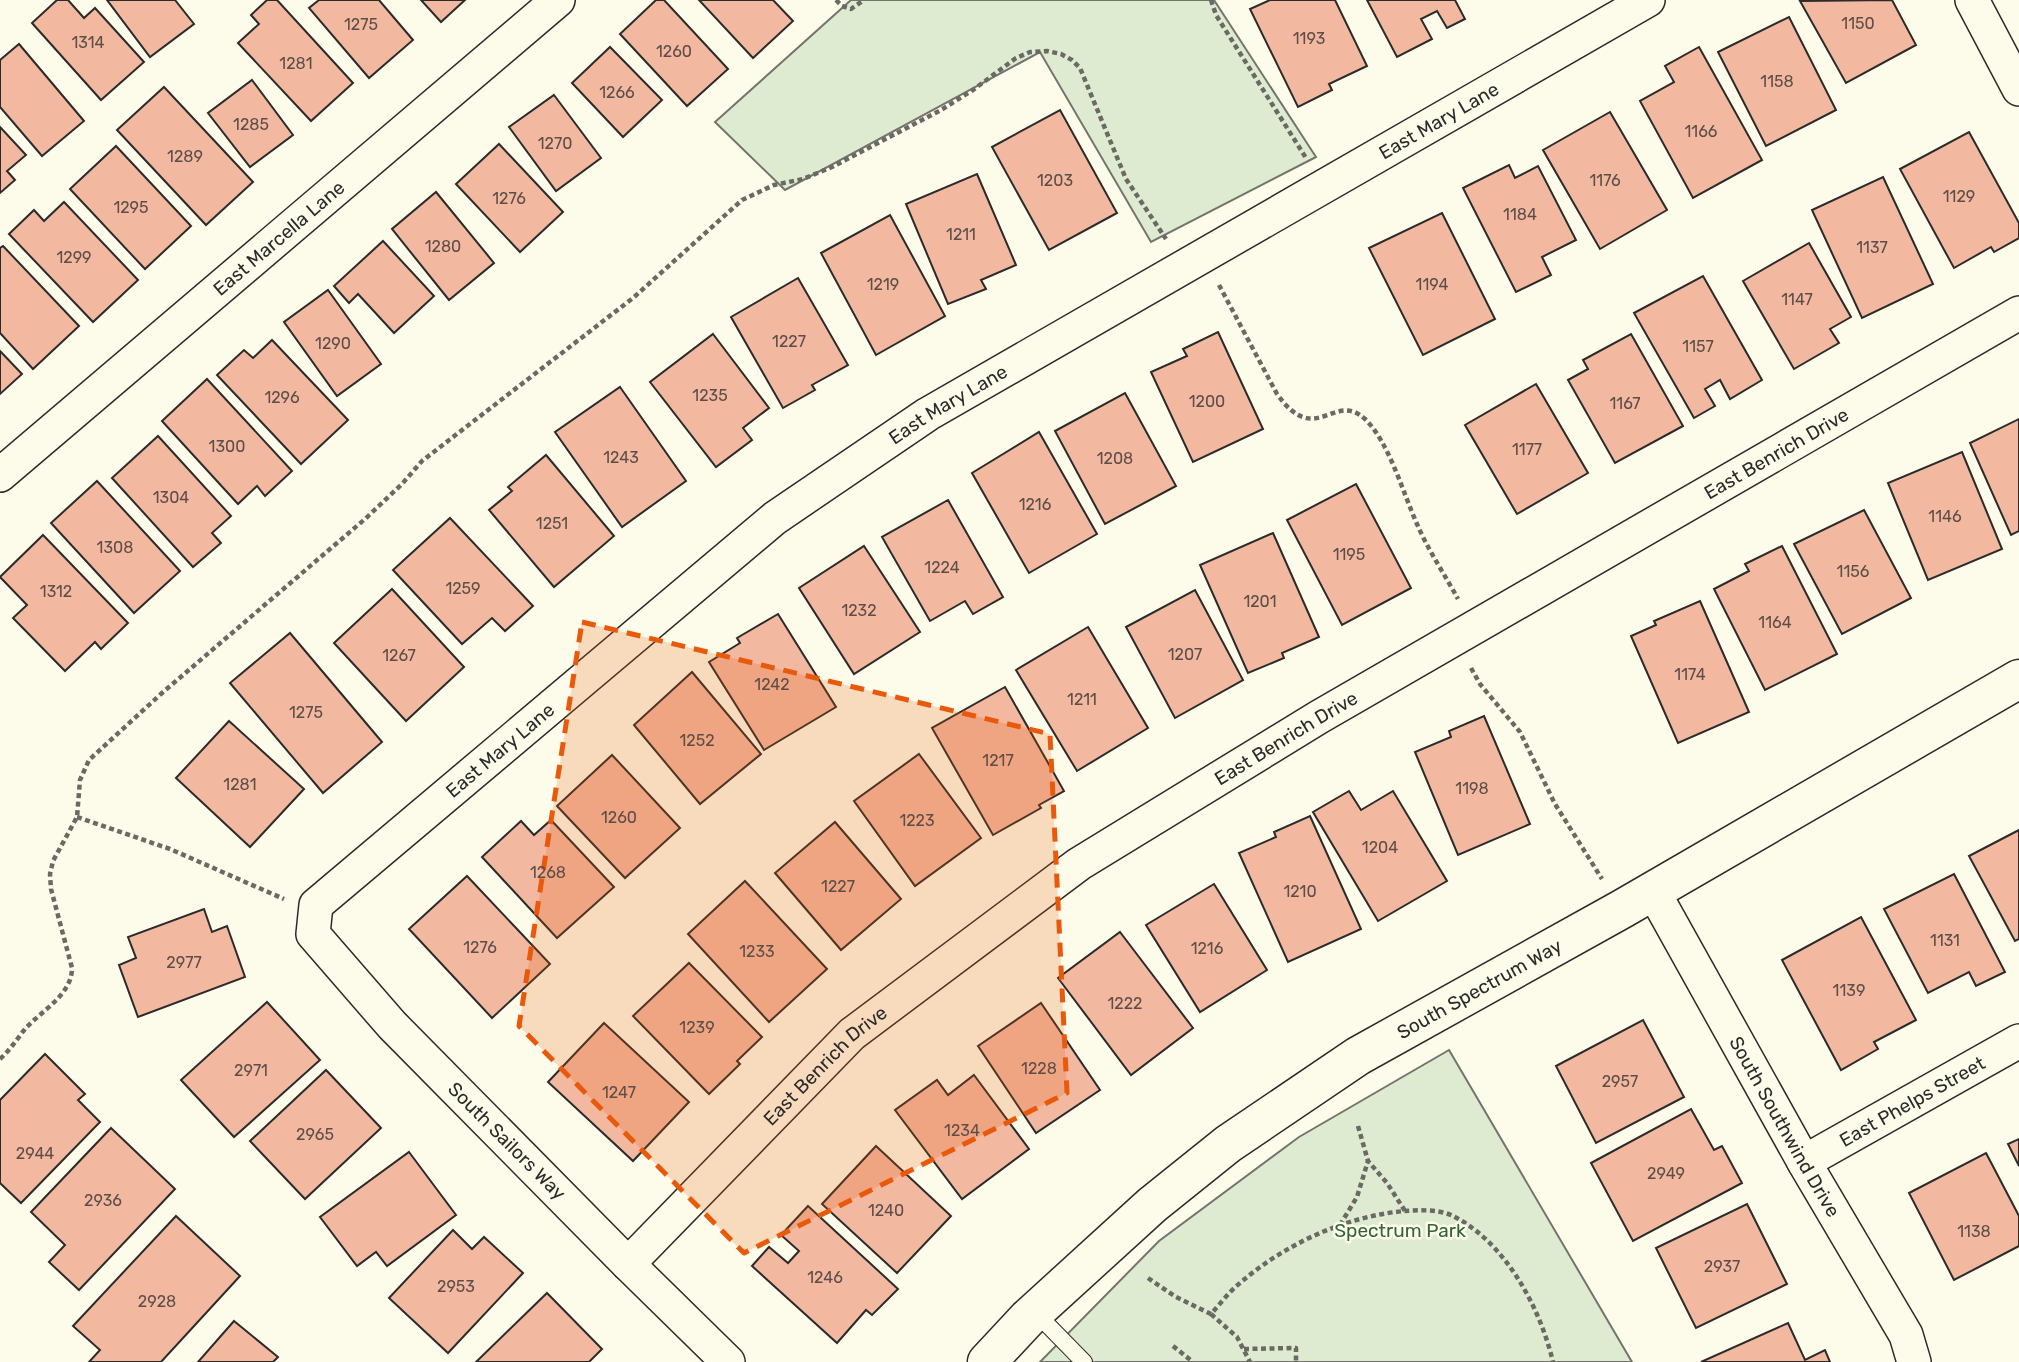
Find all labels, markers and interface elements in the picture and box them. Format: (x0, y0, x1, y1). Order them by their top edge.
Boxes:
house number: 1150 (1841, 14, 1875, 33)
house number: 1275 (344, 15, 378, 34)
house number: 1193 (1293, 29, 1325, 48)
house number: 1314 (72, 33, 105, 52)
house number: 1260 (656, 42, 692, 61)
house number: 1281 (279, 54, 313, 73)
house number: 1158 (1760, 72, 1794, 91)
street label: East Mary Lane (1375, 77, 1503, 164)
house number: 1266 (599, 83, 635, 102)
house number: 1285 (233, 115, 269, 134)
house number: 1166 (1685, 122, 1718, 141)
house number: 1270 (538, 134, 572, 153)
house number: 1289 (167, 147, 203, 166)
house number: 1203 (1037, 171, 1073, 190)
house number: 1176 (1589, 171, 1621, 190)
street label: East Marcella Lane (208, 175, 349, 300)
house number: 1129 (1943, 187, 1975, 206)
house number: 1276 (492, 189, 526, 208)
house number: 1295 (113, 198, 149, 217)
house number: 1184 (1503, 205, 1537, 224)
house number: 1211 (946, 225, 976, 244)
house number: 1280 (425, 237, 461, 256)
house number: 1137 (1856, 238, 1888, 257)
house number: 1299 (56, 248, 92, 267)
house number: 1219 (867, 275, 899, 294)
house number: 1194 (1416, 275, 1449, 294)
house number: 1147 (1781, 290, 1813, 309)
house number: 1227 (772, 332, 806, 351)
house number: 1290 (315, 334, 351, 353)
house number: 1157 (1682, 337, 1714, 356)
street label: East Mary Lane (884, 359, 1011, 449)
house number: 1235 (692, 386, 728, 405)
house number: 1296 (264, 388, 300, 407)
house number: 1200 (1189, 392, 1225, 411)
house number: 1167 (1609, 394, 1641, 413)
street label: East Benrich Drive (1700, 402, 1853, 504)
house number: 1300 (209, 437, 245, 456)
house number: 1177 (1512, 440, 1542, 459)
house number: 1243 (603, 448, 639, 467)
house number: 1208 (1097, 449, 1133, 468)
house number: 1304 (153, 488, 189, 507)
house number: 1216 (1019, 495, 1052, 514)
house number: 1146 (1928, 507, 1962, 526)
house number: 1251 (536, 514, 568, 533)
house number: 1308 (97, 538, 133, 557)
house number: 1195 (1333, 545, 1365, 564)
house number: 1224 (924, 558, 960, 577)
house number: 1156 (1837, 562, 1870, 581)
house number: 1259 (445, 579, 481, 598)
house number: 1312 (40, 582, 72, 601)
house number: 1201 (1243, 592, 1277, 611)
house number: 1232 (841, 601, 877, 620)
house number: 1164 (1758, 613, 1792, 632)
house number: 1207 (1168, 645, 1202, 664)
house number: 1267 (382, 646, 416, 665)
house number: 1174 (1674, 665, 1706, 684)
house number: 1242 (754, 675, 790, 694)
street label: East Benrich Drive (1210, 686, 1361, 790)
house number: 1211 (1067, 690, 1097, 709)
street label: East Mary Lane (441, 698, 559, 802)
house number: 1275 (289, 703, 323, 722)
house number: 1252 (679, 731, 715, 750)
house number: 1217 (982, 751, 1014, 770)
house number: 1281 (223, 775, 257, 794)
house number: 1198 (1455, 779, 1489, 798)
house number: 1260 (601, 808, 637, 827)
house number: 1223 (899, 811, 935, 830)
house number: 1204 (1362, 838, 1398, 857)
house number: 1268 (530, 863, 566, 882)
house number: 1227 (821, 877, 855, 896)
house number: 1210 (1283, 882, 1317, 901)
house number: 1131 (1930, 931, 1960, 950)
street label: South Spectrum Way (1393, 933, 1566, 1044)
house number: 1276 (463, 938, 497, 957)
house number: 1216 (1191, 939, 1224, 958)
house number: 1233 (739, 942, 775, 961)
house number: 2977 (166, 953, 202, 972)
house number: 1139 (1833, 981, 1865, 1000)
house number: 1222 (1107, 994, 1143, 1013)
street label: East Benrich Drive (758, 1001, 891, 1130)
house number: 1239 (679, 1018, 715, 1037)
street label: South Southwind Drive (1725, 1032, 1845, 1221)
street label: East Phelps Street (1835, 1051, 1989, 1151)
house number: 1228 (1021, 1059, 1057, 1078)
house number: 2971 (234, 1061, 268, 1080)
house number: 2957 (1602, 1072, 1638, 1091)
street label: South Sailors Way (443, 1077, 571, 1205)
house number: 1247 (602, 1083, 636, 1102)
house number: 1234 (944, 1121, 980, 1140)
house number: 2965 (296, 1125, 334, 1144)
house number: 2944 (16, 1144, 54, 1163)
house number: 2949 (1647, 1164, 1685, 1183)
house number: 2936 (84, 1191, 122, 1210)
house number: 1240 (868, 1201, 904, 1220)
park label: Spectrum Park (1334, 1219, 1466, 1242)
house number: 1138 (1957, 1222, 1991, 1241)
house number: 2937 (1704, 1257, 1740, 1276)
house number: 1246 (807, 1268, 843, 1287)
house number: 2953 (437, 1277, 475, 1296)
house number: 2928 (138, 1292, 176, 1311)

